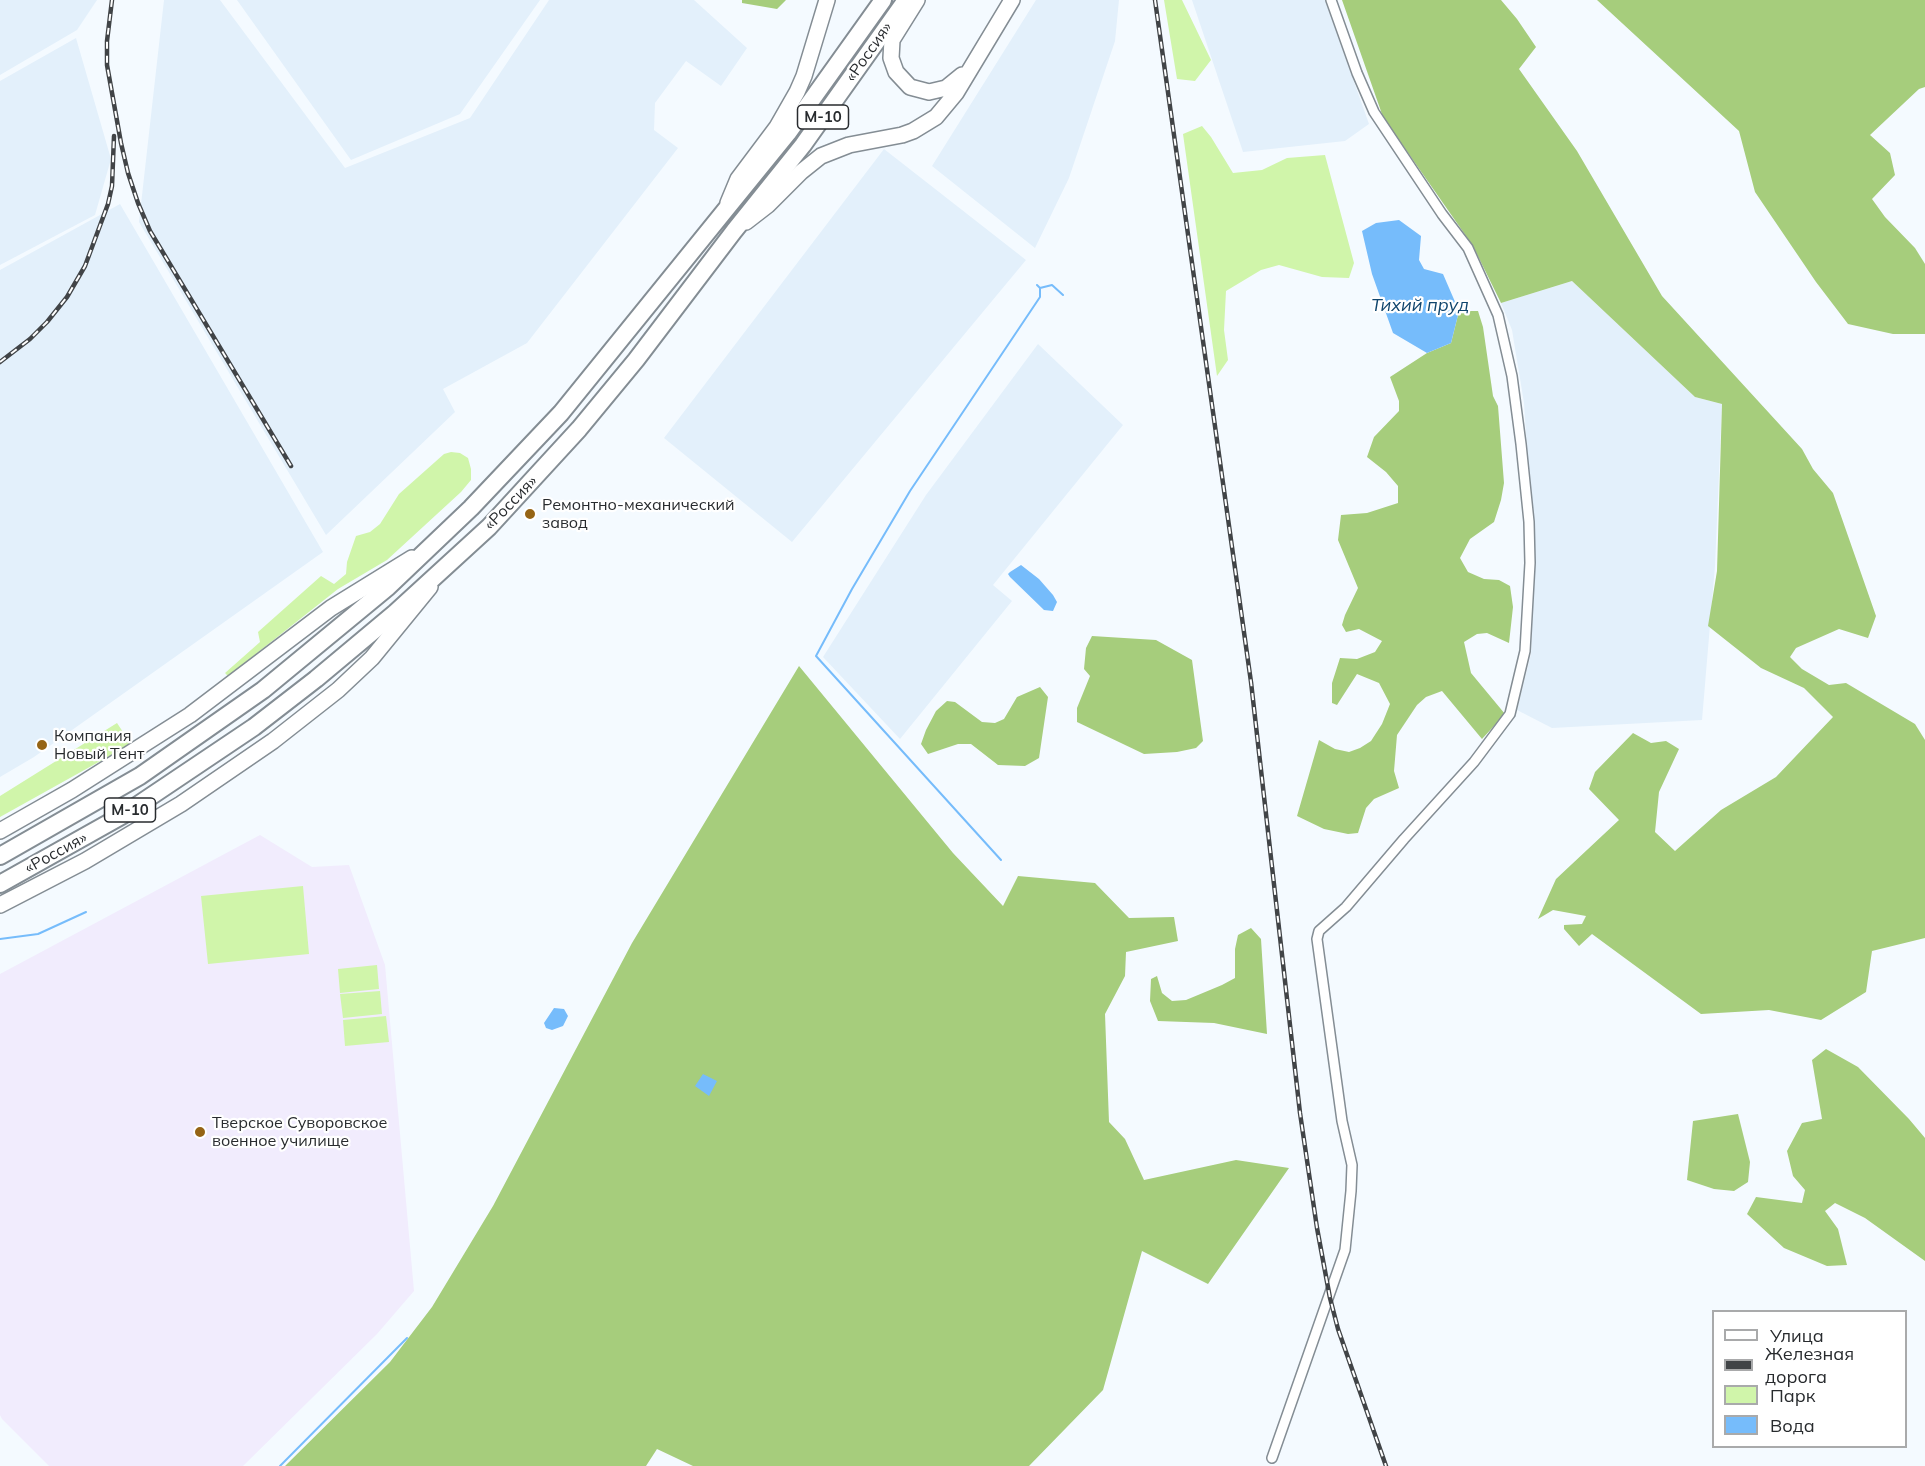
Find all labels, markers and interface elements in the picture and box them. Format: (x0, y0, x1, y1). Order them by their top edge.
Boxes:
street label: «Россия» (842, 19, 896, 85)
road number: М-10 (798, 105, 848, 129)
water label: Тихий пруд (1371, 295, 1469, 317)
street label: «Россия» (480, 472, 542, 534)
place label: Ремонтно-механический завод (542, 495, 734, 533)
marker: Ремонтно-механический завод (523, 507, 537, 521)
place label: Компания Новый Тент (54, 726, 144, 764)
marker: Компания Новый Тент (35, 738, 49, 752)
road number: М-10 (104, 798, 156, 822)
street label: «Россия» (22, 828, 90, 878)
place label: Тверское Суворовское военное училище (212, 1113, 387, 1151)
marker: Тверское Суворовское военное училище (193, 1125, 207, 1139)
legend (1712, 1310, 1907, 1448)
text: Улица (1770, 1324, 1824, 1347)
text: Железная дорога (1765, 1342, 1854, 1388)
text: Парк (1770, 1384, 1815, 1407)
text: Вода (1770, 1414, 1815, 1437)

